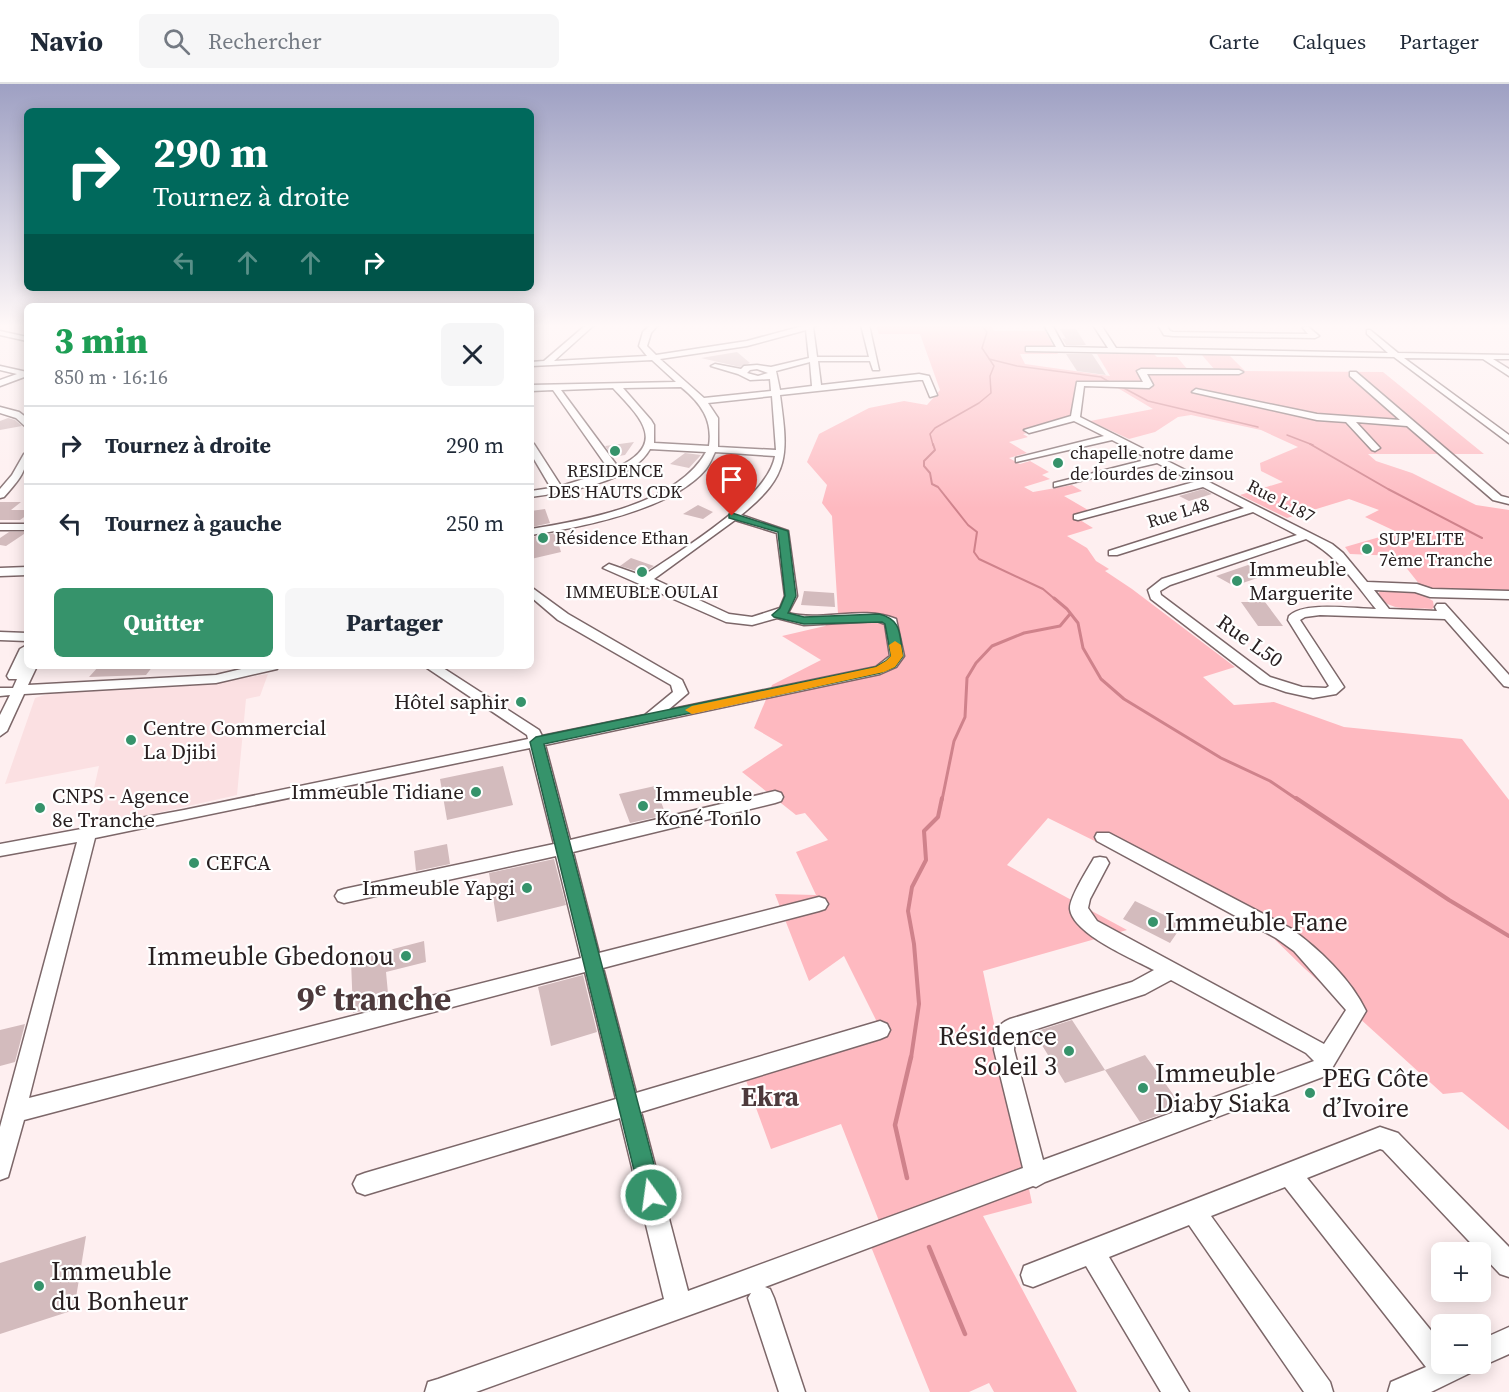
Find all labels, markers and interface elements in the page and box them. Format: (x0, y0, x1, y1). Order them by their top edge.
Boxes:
search box (139, 14, 559, 68)
text: Navio (30, 22, 103, 60)
icon: search (160, 25, 193, 58)
text: Rechercher (208, 26, 322, 56)
text: Carte (1209, 27, 1259, 56)
text: Calques (1292, 27, 1366, 56)
text: Partager (1399, 27, 1479, 56)
text: 290 m (153, 123, 268, 181)
icon: right (54, 132, 132, 210)
text: Tournez à droite (153, 178, 350, 215)
icon: left (168, 246, 201, 279)
icon: ahead (231, 246, 264, 279)
icon: ahead (294, 246, 327, 279)
icon: right (357, 246, 390, 279)
text: 3 min (54, 316, 148, 365)
button: close (441, 323, 504, 386)
text: 850 m · 16:16 (54, 363, 168, 391)
icon: right (54, 429, 87, 462)
text: Tournez à droite (105, 430, 271, 460)
text: 290 m (446, 430, 504, 460)
place label: chapelle notre dame de lourdes de zinsou (1070, 440, 1234, 486)
marker: RESIDENCE DES HAUTS CDK (608, 444, 622, 458)
pin (706, 454, 757, 516)
marker: chapelle notre dame de lourdes de zinsou (1051, 456, 1065, 470)
place label: RESIDENCE DES HAUTS CDK (548, 458, 682, 504)
icon: arrive (715, 463, 748, 496)
street label: Rue L187 (1243, 473, 1319, 528)
street label: Rue L48 (1144, 491, 1212, 534)
icon: left (54, 507, 87, 540)
text: Tournez à gauche (105, 508, 282, 538)
text: 250 m (446, 508, 504, 538)
place label: Résidence Ethan (555, 525, 689, 550)
place label: SUP'ELITE 7ème Tranche (1379, 526, 1493, 572)
marker: Résidence Ethan (536, 531, 550, 545)
marker: SUP'ELITE 7ème Tranche (1360, 542, 1374, 556)
place label: Immeuble Marguerite (1249, 554, 1353, 607)
marker: IMMEUBLE OULAI (635, 565, 649, 579)
marker: Immeuble Marguerite (1230, 574, 1244, 588)
place label: IMMEUBLE OULAI (565, 579, 719, 604)
button: Quitter (54, 588, 273, 657)
button: Partager (285, 588, 504, 657)
street label: Rue L50 (1211, 607, 1289, 674)
place label: Hôtel saphir (394, 687, 509, 716)
marker: Hôtel saphir (514, 695, 528, 709)
place label: Centre Commercial La Djibi (143, 713, 326, 766)
marker: Centre Commercial La Djibi (124, 733, 138, 747)
place label: Immeuble Tidiane (291, 777, 464, 806)
place label: Immeuble Koné Tonlo (655, 779, 761, 832)
place label: CNPS - Agence 8e Tranche (52, 781, 189, 834)
marker: Immeuble Tidiane (469, 785, 483, 799)
marker: Immeuble Koné Tonlo (636, 799, 650, 813)
marker: CNPS - Agence 8e Tranche (33, 801, 47, 815)
place label: CEFCA (206, 848, 271, 877)
marker: CEFCA (187, 856, 201, 870)
place label: Immeuble Yapgi (362, 873, 515, 902)
marker: Immeuble Yapgi (520, 881, 534, 895)
place label: Immeuble Fane (1165, 904, 1348, 940)
marker: Immeuble Fane (1146, 915, 1160, 929)
place label: Immeuble Gbedonou (147, 938, 394, 974)
marker: Immeuble Gbedonou (399, 949, 413, 963)
district label: 9ᵉ tranche (297, 976, 451, 1021)
place label: Résidence Soleil 3 (938, 1018, 1057, 1084)
marker: Résidence Soleil 3 (1062, 1044, 1076, 1058)
place label: Immeuble Diaby Siaka (1155, 1055, 1291, 1121)
place label: PEG Côte d’Ivoire (1322, 1060, 1429, 1126)
district label: Ekra (741, 1078, 800, 1115)
marker: Immeuble Diaby Siaka (1136, 1081, 1150, 1095)
marker: PEG Côte d’Ivoire (1303, 1086, 1317, 1100)
position arrow (619, 1163, 683, 1227)
map controls (1431, 1242, 1491, 1374)
button: + (1431, 1242, 1491, 1302)
place label: Immeuble du Bonheur (51, 1253, 188, 1319)
marker: Immeuble du Bonheur (32, 1279, 46, 1293)
button: − (1431, 1314, 1491, 1374)

